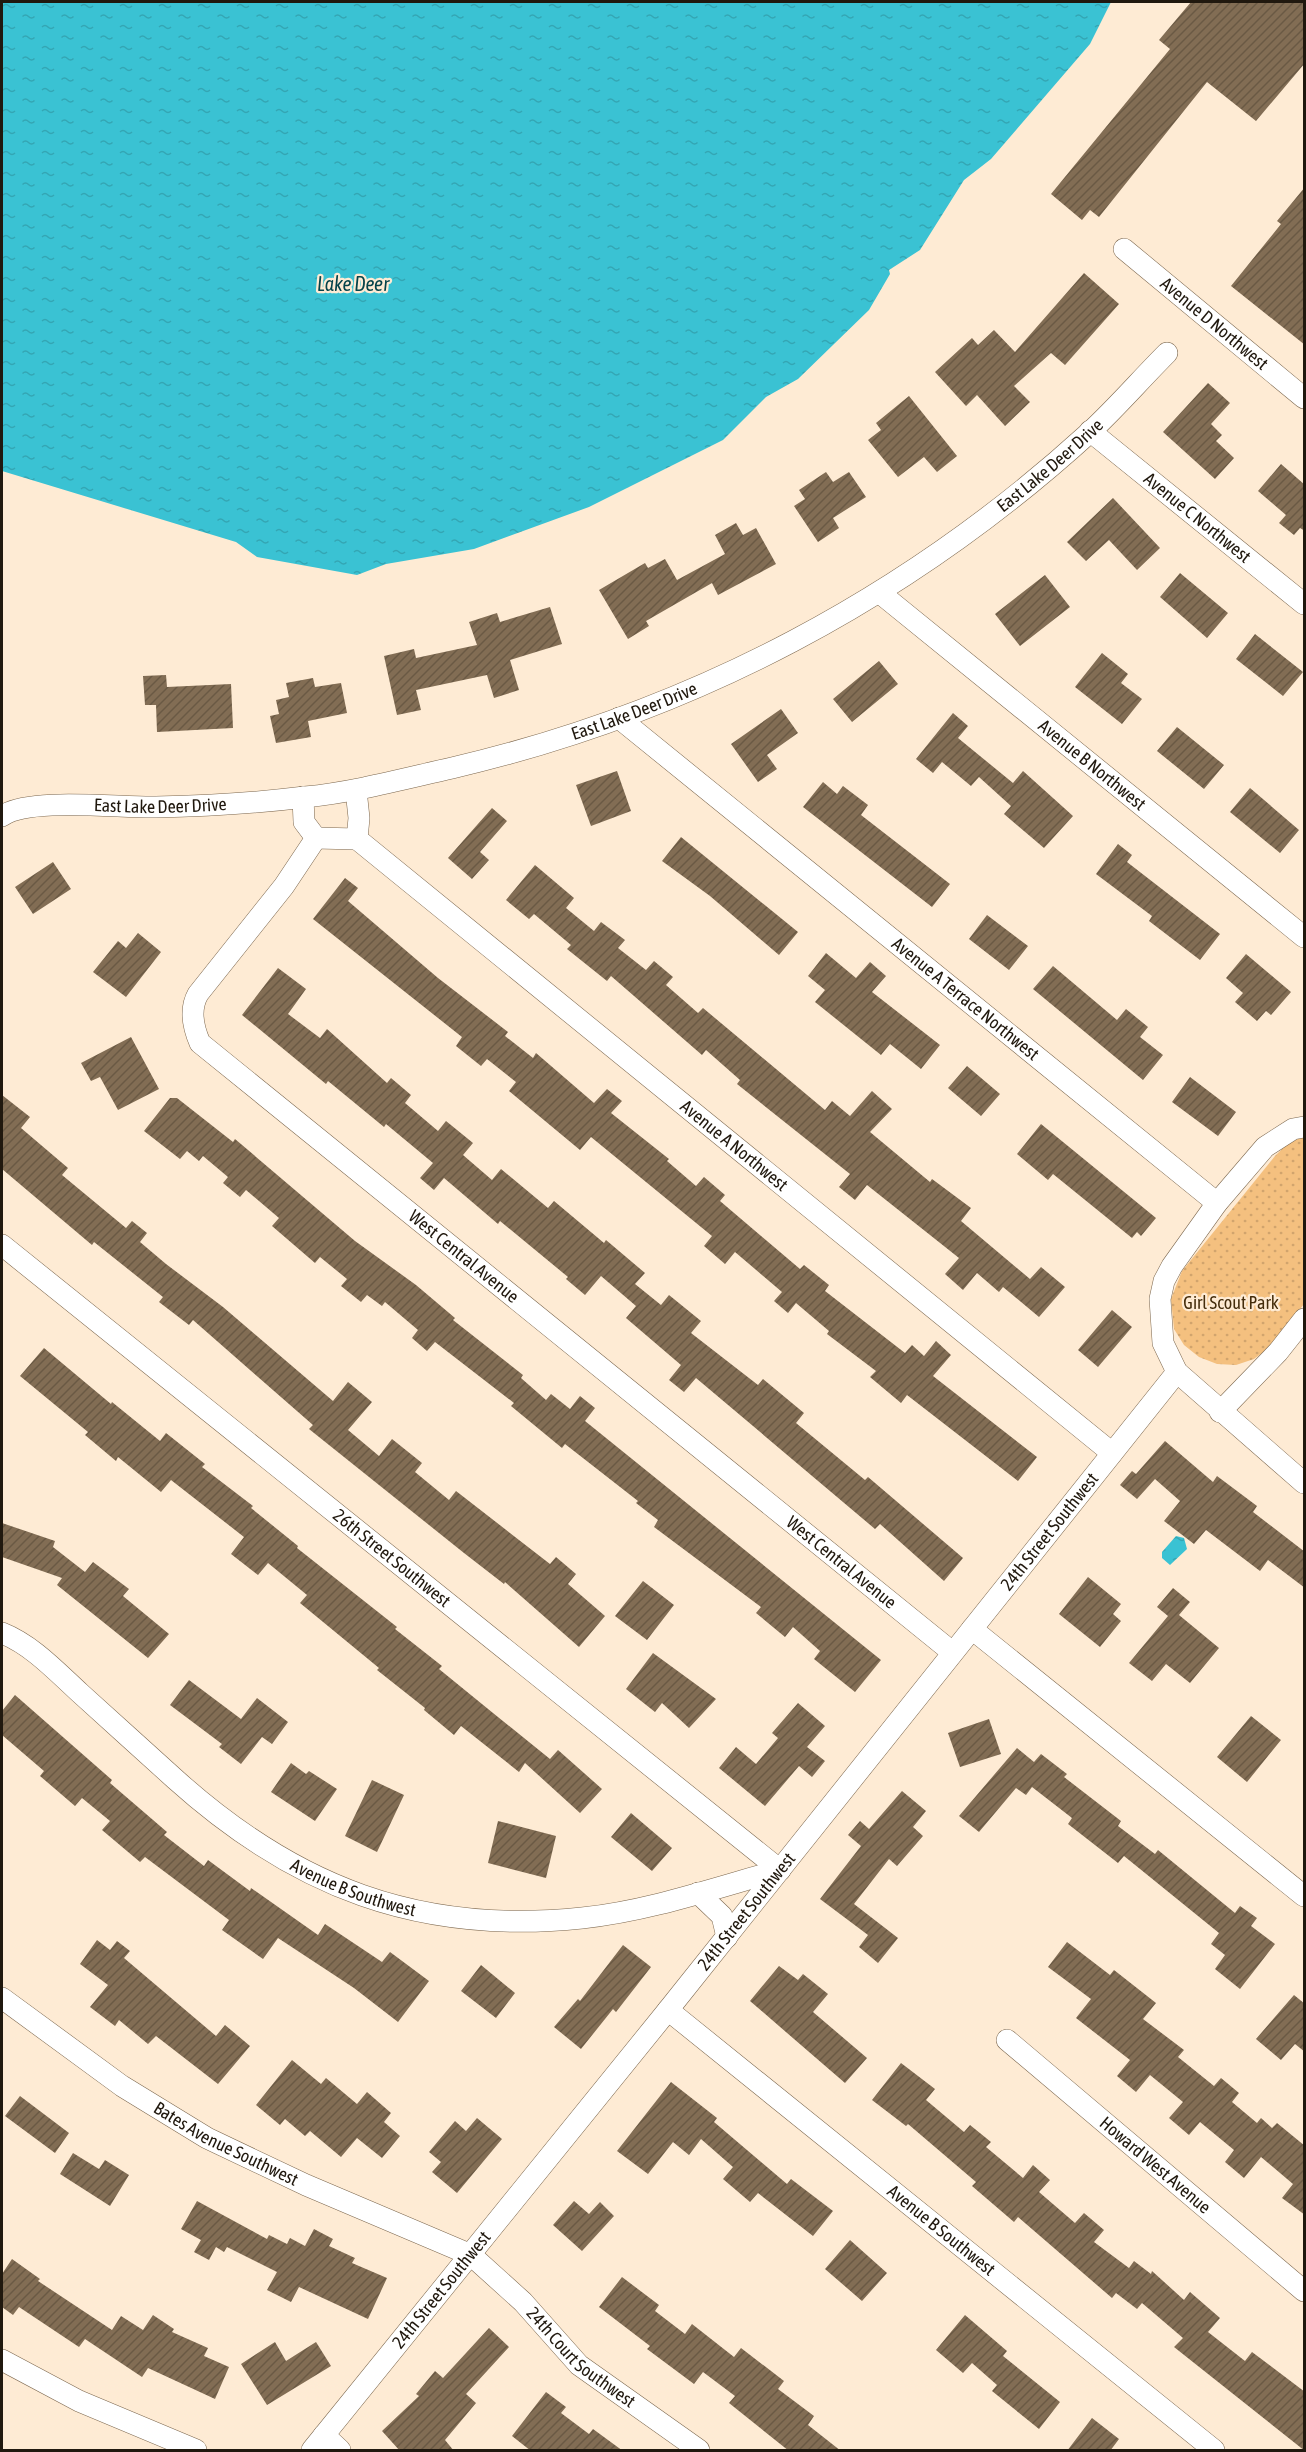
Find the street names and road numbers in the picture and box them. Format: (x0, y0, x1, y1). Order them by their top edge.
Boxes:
street label: Avenue D Northwest (1156, 273, 1273, 374)
street label: East Lake Deer Drive (993, 414, 1107, 516)
street label: Avenue C Northwest (1140, 468, 1255, 567)
street label: East Lake Deer Drive (568, 677, 700, 744)
street label: Avenue B Northwest (1035, 715, 1150, 814)
street label: East Lake Deer Drive (94, 793, 227, 817)
street label: Avenue A Terrace Northwest (888, 933, 1043, 1064)
street label: Avenue A Northwest (676, 1095, 792, 1195)
street label: West Central Avenue (405, 1205, 523, 1307)
street label: 24th Street Southwest (996, 1468, 1102, 1594)
street label: 26th Street Southwest (329, 1504, 455, 1611)
street label: West Central Avenue (782, 1511, 901, 1613)
street label: 24th Street Southwest (693, 1848, 799, 1974)
street label: Avenue B Southwest (287, 1854, 418, 1920)
street label: Bates Avenue Southwest (150, 2097, 302, 2190)
street label: Howard West Avenue (1096, 2112, 1215, 2218)
street label: Avenue B Southwest (884, 2180, 1000, 2280)
street label: 24th Street Southwest (388, 2227, 495, 2352)
street label: 24th Court Southwest (522, 2302, 640, 2412)

